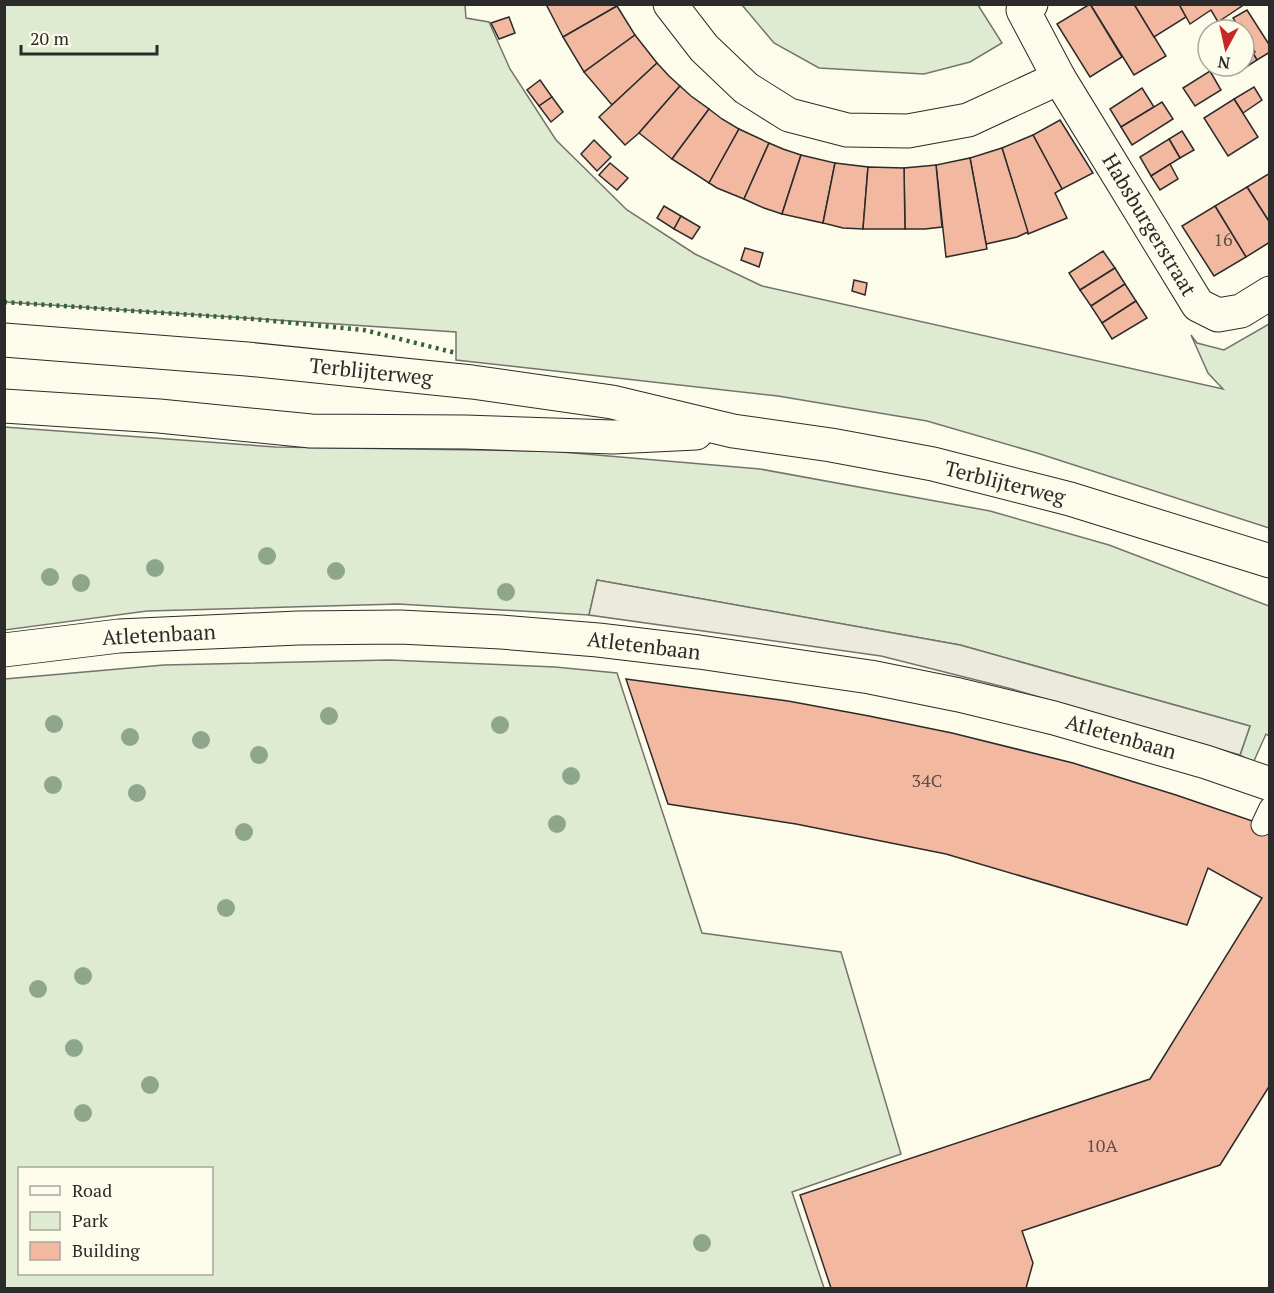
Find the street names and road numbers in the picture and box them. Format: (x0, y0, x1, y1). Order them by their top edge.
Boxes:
street label: Habsburgerstraat (1096, 148, 1204, 301)
street label: Terblijterweg (308, 351, 435, 391)
street label: Terblijterweg (942, 453, 1070, 511)
street label: Atletenbaan (101, 617, 217, 651)
street label: Atletenbaan (586, 624, 703, 666)
street label: Atletenbaan (1063, 707, 1180, 765)

